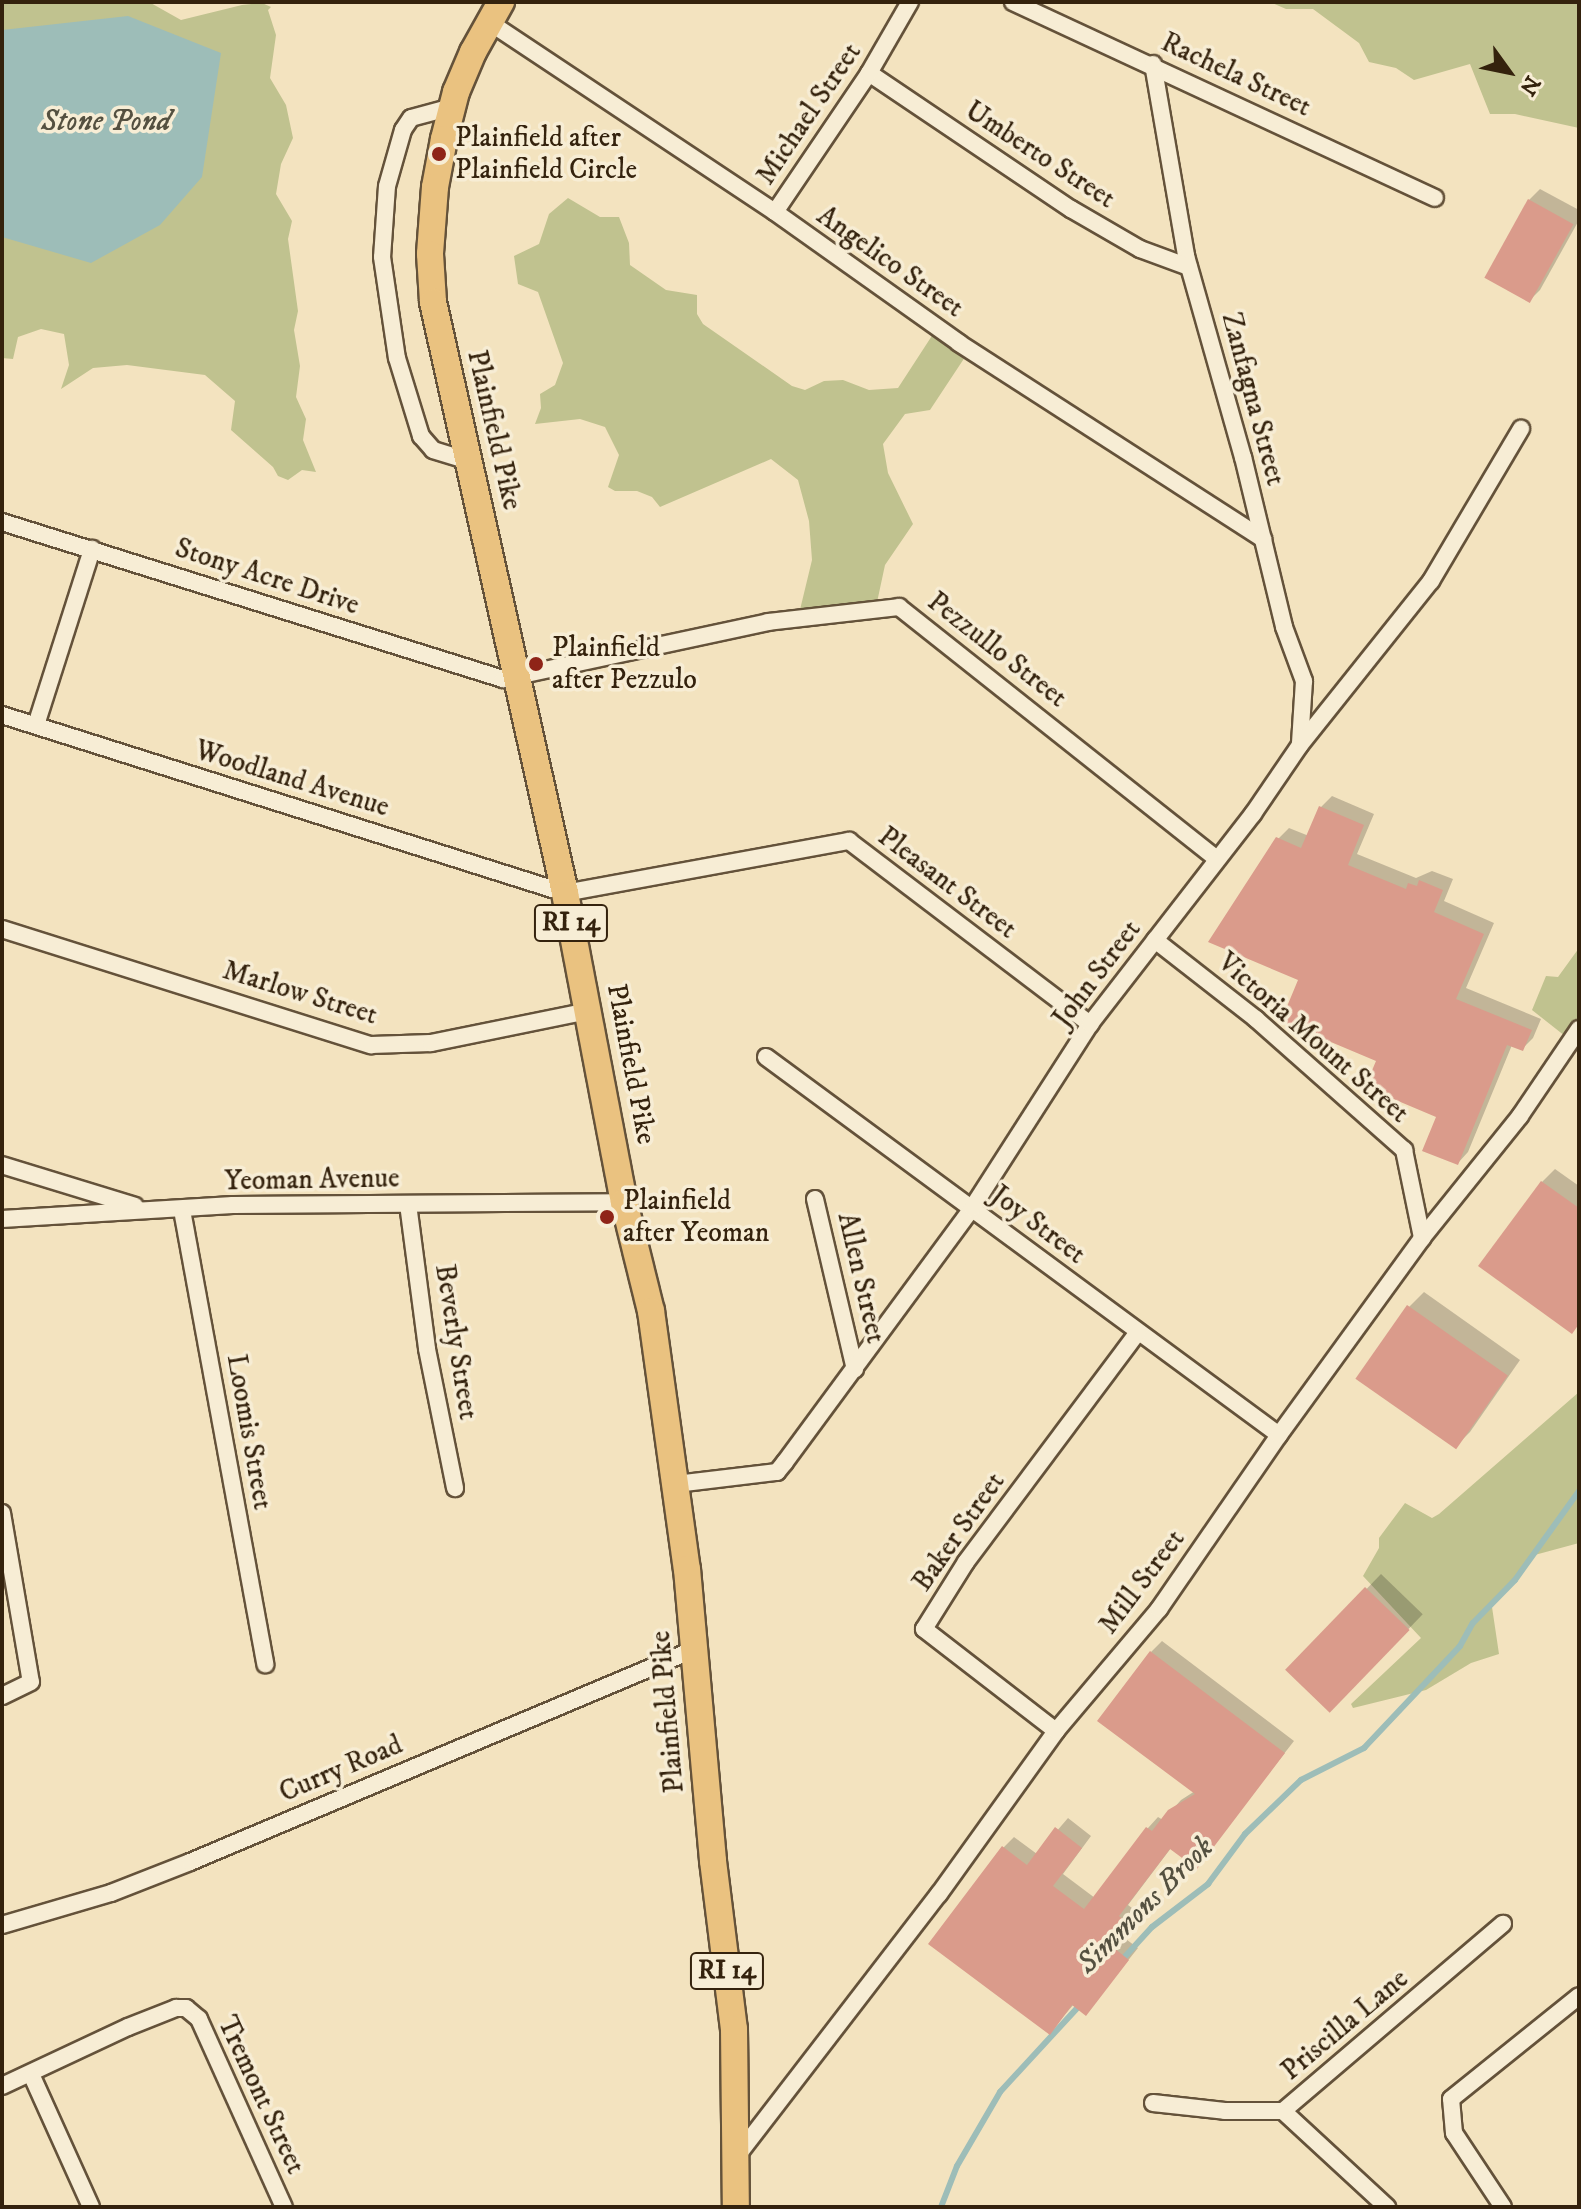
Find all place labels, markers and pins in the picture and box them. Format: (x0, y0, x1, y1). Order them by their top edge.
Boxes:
place label: Plainfield after Plainfield Circle (455, 121, 637, 187)
marker: Plainfield after Plainfield Circle (430, 145, 448, 163)
place label: Plainfield after Pezzulo (552, 631, 697, 697)
marker: Plainfield after Pezzulo (527, 655, 545, 673)
place label: Plainfield after Yeoman (623, 1184, 769, 1250)
marker: Plainfield after Yeoman (598, 1208, 616, 1226)

